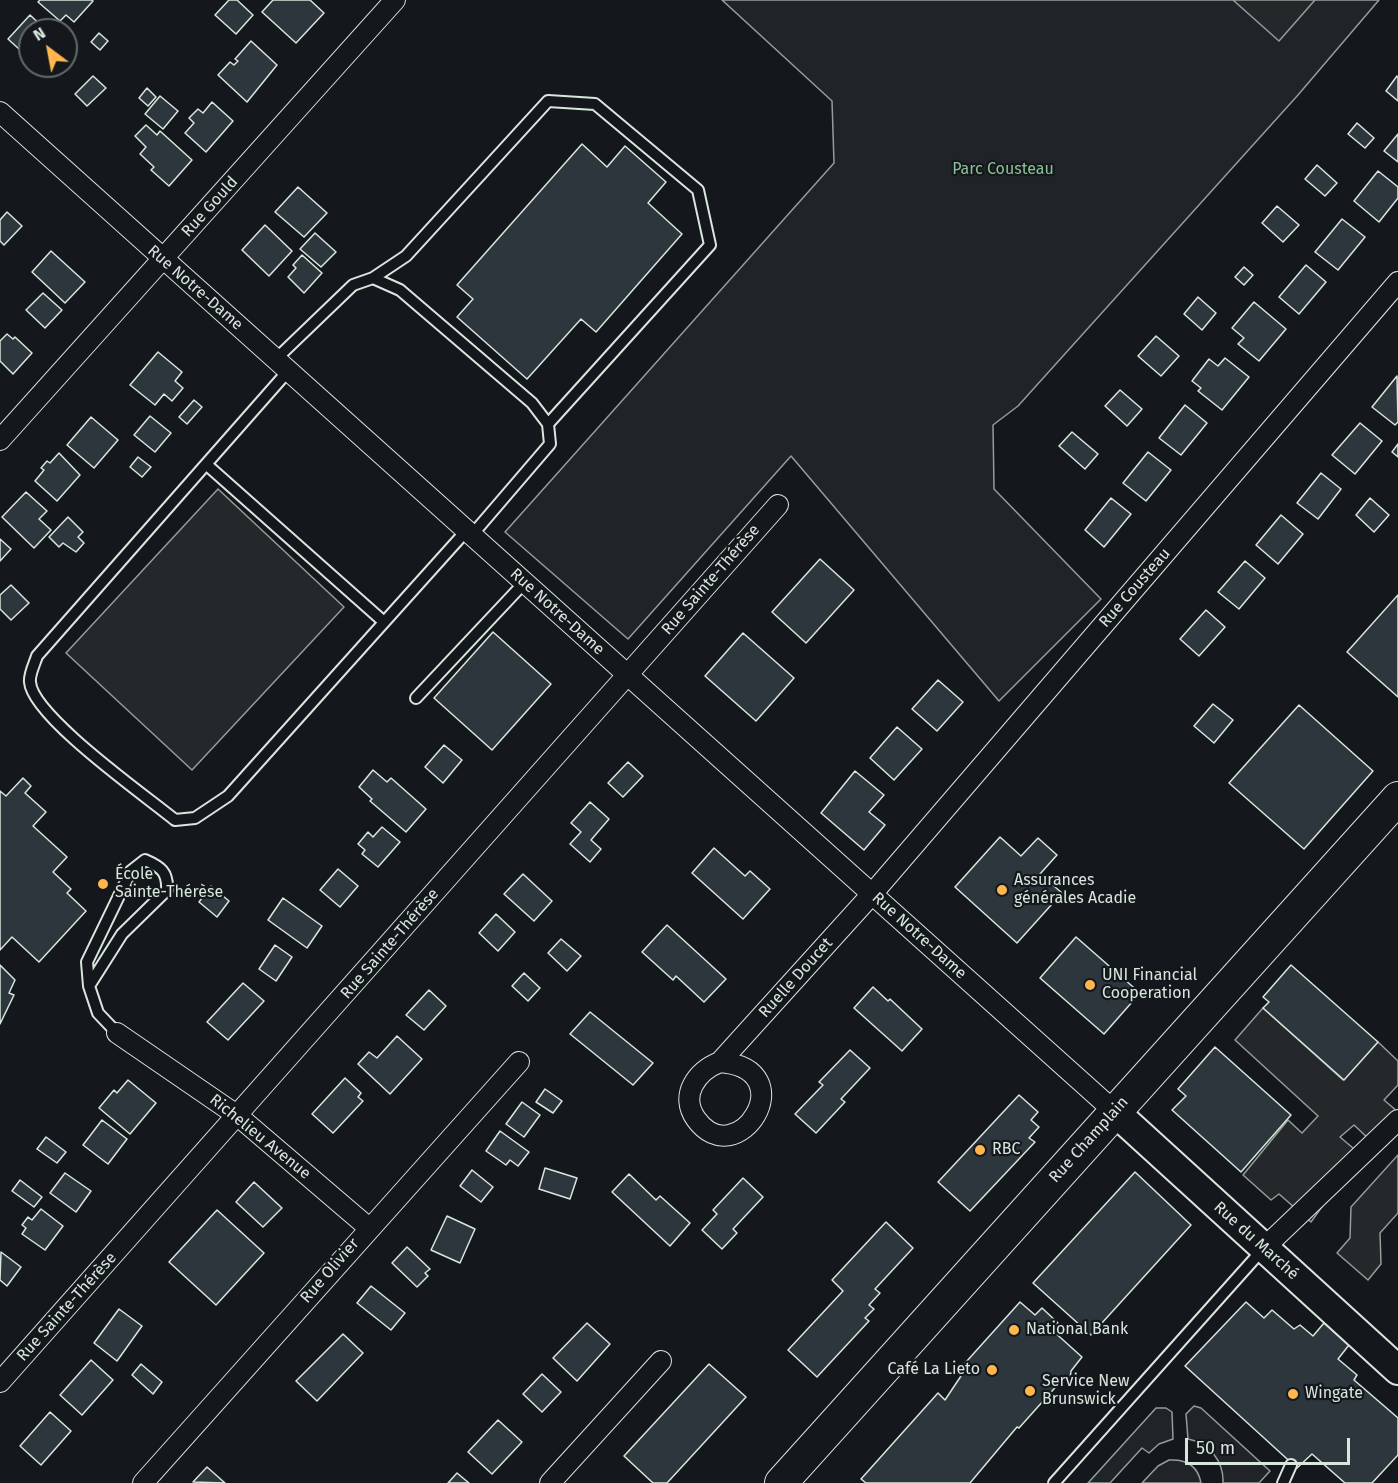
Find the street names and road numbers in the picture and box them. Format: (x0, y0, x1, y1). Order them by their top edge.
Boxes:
street label: Rue Gould (178, 173, 242, 241)
street label: Rue Notre-Dame (143, 241, 247, 335)
street label: Rue Sainte-Thérèse (658, 521, 764, 639)
street label: Rue Cousteau (1095, 544, 1175, 632)
street label: Rue Notre-Dame (506, 565, 608, 659)
street label: Rue Sainte-Thérèse (337, 885, 443, 1003)
street label: Rue Notre-Dame (868, 889, 970, 983)
street label: Ruelle Doucet (755, 934, 837, 1022)
street label: Richelieu Avenue (206, 1090, 314, 1184)
street label: Rue Champlain (1045, 1093, 1133, 1187)
street label: Rue du Marché (1210, 1198, 1302, 1284)
street label: Rue Olivier (297, 1235, 363, 1307)
street label: Rue Sainte-Thérèse (13, 1249, 121, 1365)

